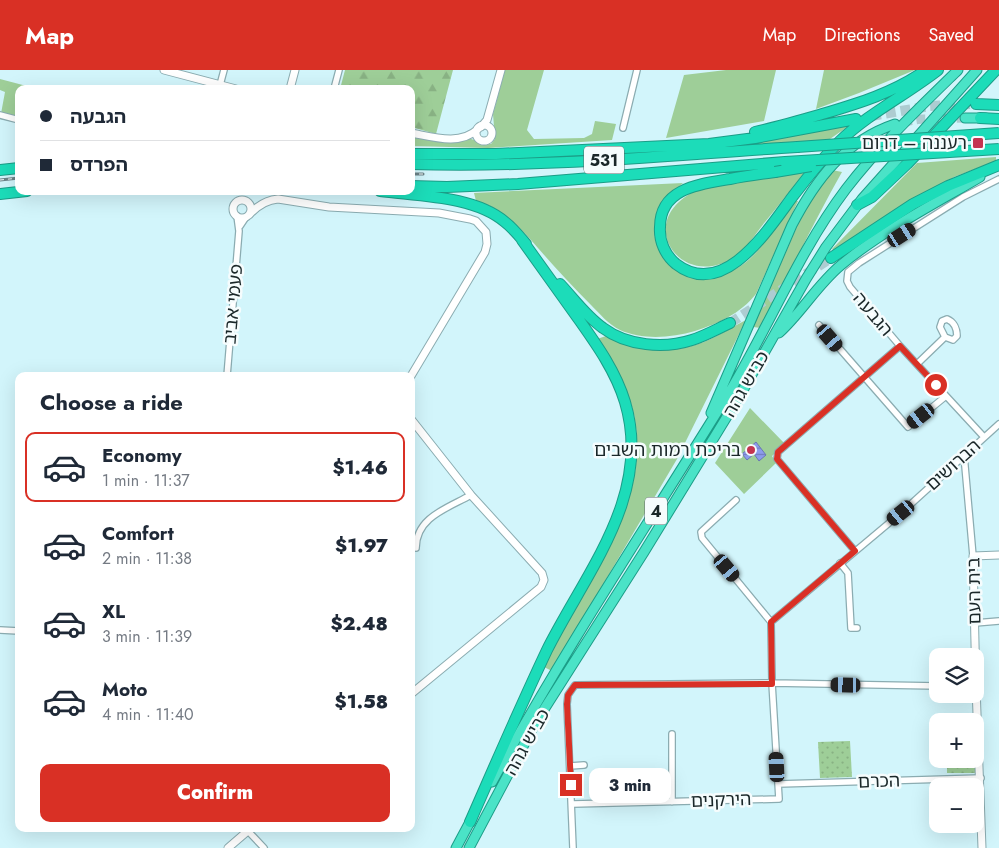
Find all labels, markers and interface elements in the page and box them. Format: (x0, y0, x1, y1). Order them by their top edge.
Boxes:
text: Map (25, 18, 74, 53)
text: Map (763, 22, 796, 48)
text: Directions (824, 22, 900, 48)
text: Saved (928, 22, 974, 48)
text: הגבעה (70, 103, 126, 130)
place label: רעננה – דרום (862, 130, 967, 156)
marker: רעננה – דרום (971, 136, 985, 150)
road number: 531 (584, 146, 624, 174)
text: הפרדס (70, 151, 128, 178)
car (885, 221, 918, 249)
street label: פעמי אביב (217, 263, 249, 345)
street label: הגבעה (847, 286, 899, 342)
car (814, 322, 845, 354)
street label: כביש גהה (717, 346, 775, 422)
route start (925, 374, 947, 396)
text: Choose a ride (40, 386, 183, 418)
car (904, 401, 937, 431)
street label: הברושים (920, 433, 986, 497)
place label: בריכת רמות השבים (594, 437, 741, 463)
text: Economy (102, 442, 182, 469)
marker: בריכת רמות השבים (745, 444, 757, 456)
icon: car (42, 445, 87, 490)
text: $1.46 (333, 454, 388, 481)
text: 1 min · 11:37 (102, 469, 190, 492)
road number: 4 (645, 498, 667, 524)
car (884, 498, 917, 528)
text: Comfort (102, 520, 174, 547)
icon: car (42, 523, 87, 568)
text: $1.97 (335, 532, 388, 559)
text: 2 min · 11:38 (102, 547, 192, 570)
car (711, 552, 742, 584)
street label: בית העם (960, 557, 988, 625)
text: XL (102, 598, 125, 625)
icon: car (42, 601, 87, 646)
text: $2.48 (330, 610, 388, 637)
text: 3 min · 11:39 (102, 625, 192, 648)
map controls (929, 648, 984, 833)
button: layers (929, 648, 984, 703)
text: Moto (102, 676, 147, 703)
car (830, 677, 861, 693)
icon: car (42, 679, 87, 724)
text: $1.58 (335, 688, 388, 715)
text: 4 min · 11:40 (102, 703, 194, 726)
street label: כביש גהה (498, 704, 556, 780)
button: + (929, 713, 984, 768)
car (768, 752, 785, 782)
button: Confirm (40, 764, 390, 822)
street label: הכרם (857, 767, 901, 795)
callout: 3 min (588, 768, 671, 802)
route end (560, 774, 582, 796)
text: 3 min (609, 774, 651, 797)
button: − (929, 778, 984, 833)
street label: הירקנים (690, 786, 752, 814)

